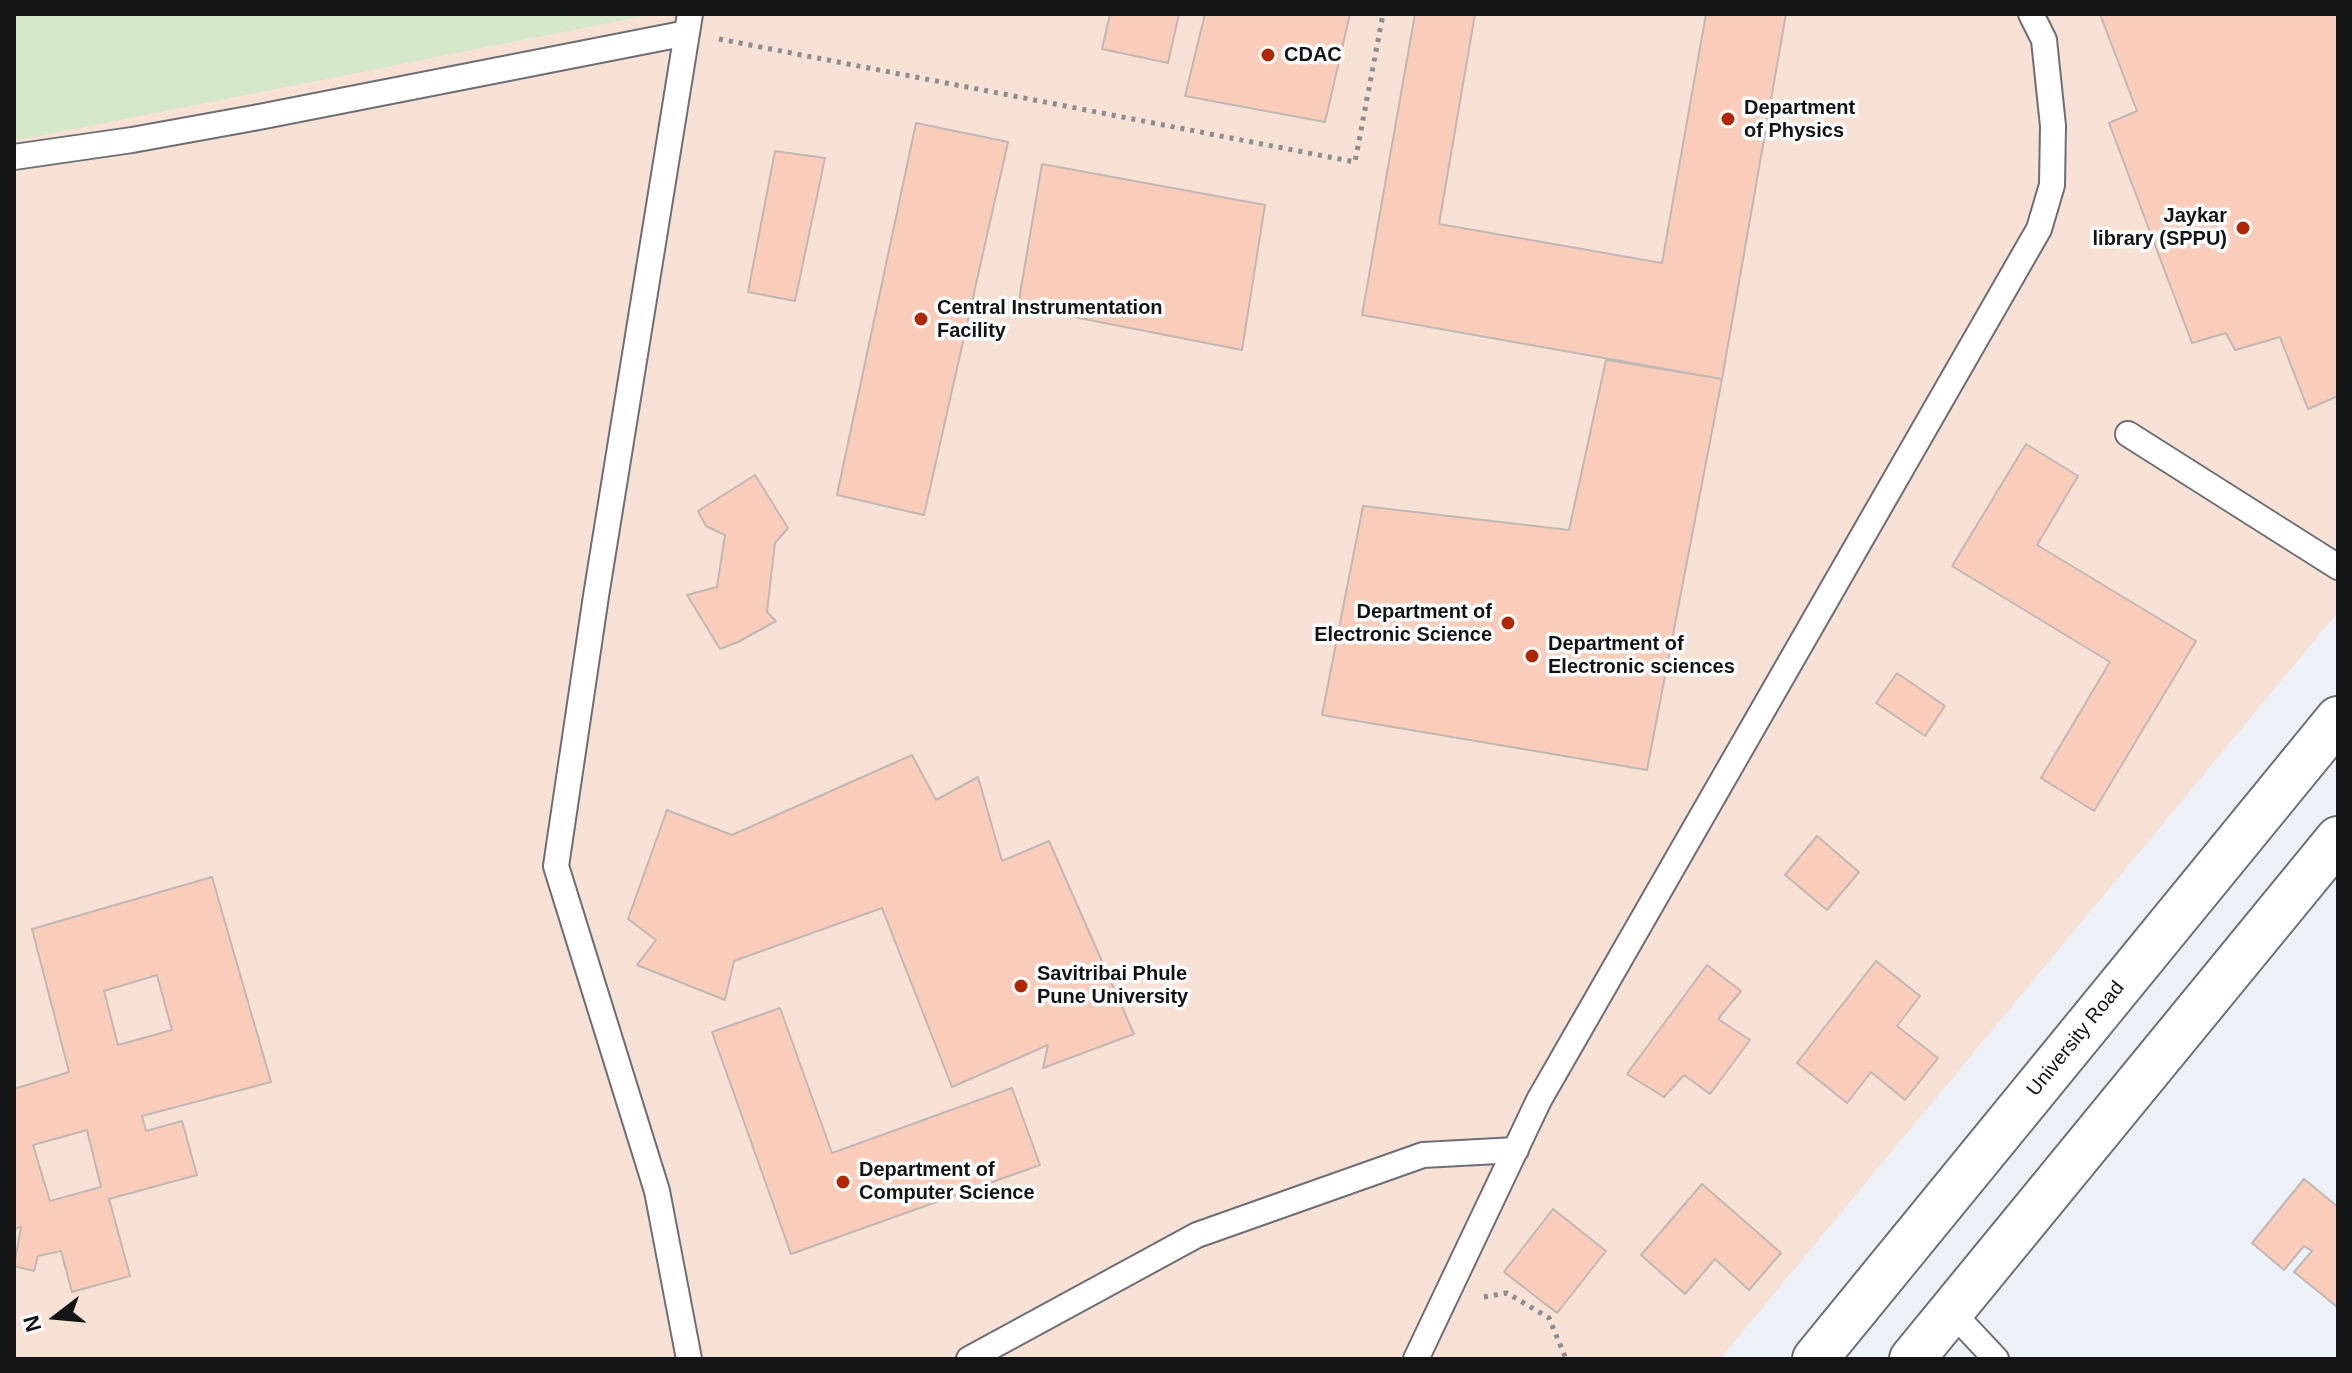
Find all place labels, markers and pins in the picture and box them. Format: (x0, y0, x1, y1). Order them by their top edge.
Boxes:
place label: CDAC (1284, 43, 1342, 67)
marker: CDAC (1259, 46, 1277, 64)
place label: Department of Physics (1744, 96, 1855, 143)
marker: Department of Physics (1719, 110, 1737, 128)
place label: Jaykar library (SPPU) (2093, 204, 2227, 251)
marker: Jaykar library (SPPU) (2234, 219, 2252, 237)
place label: Central Instrumentation Facility (937, 296, 1163, 343)
marker: Central Instrumentation Facility (912, 310, 930, 328)
place label: Department of Electronic Science (1314, 600, 1492, 647)
marker: Department of Electronic Science (1499, 614, 1517, 632)
place label: Department of Electronic sciences (1548, 632, 1735, 679)
marker: Department of Electronic sciences (1523, 647, 1541, 665)
place label: Savitribai Phule Pune University (1037, 962, 1188, 1009)
marker: Savitribai Phule Pune University (1012, 977, 1030, 995)
place label: Department of Computer Science (859, 1158, 1035, 1205)
marker: Department of Computer Science (834, 1173, 852, 1191)

